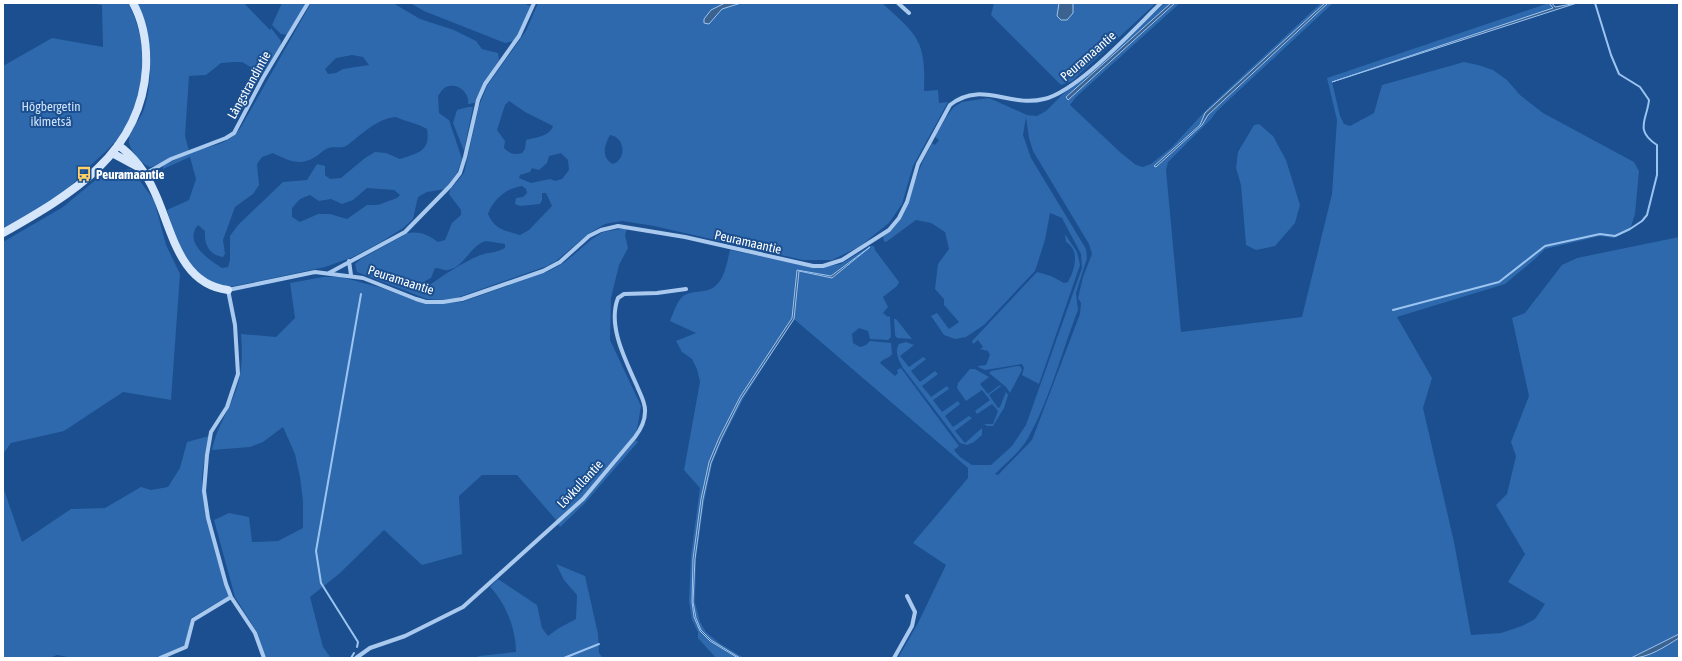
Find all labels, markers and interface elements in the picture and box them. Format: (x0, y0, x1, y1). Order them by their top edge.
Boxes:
street label: Peuramaantie (1057, 28, 1119, 84)
street label: Långstrandintie (224, 48, 274, 122)
park label: Högbergetin ikimetsä (21, 99, 81, 129)
bus stop icon: Peuramaantie (75, 165, 93, 183)
place label: Peuramaantie (96, 167, 165, 182)
street label: Peuramaantie (713, 227, 783, 257)
street label: Peuramaantie (366, 262, 436, 298)
street label: Lövkullantie (554, 457, 606, 511)

